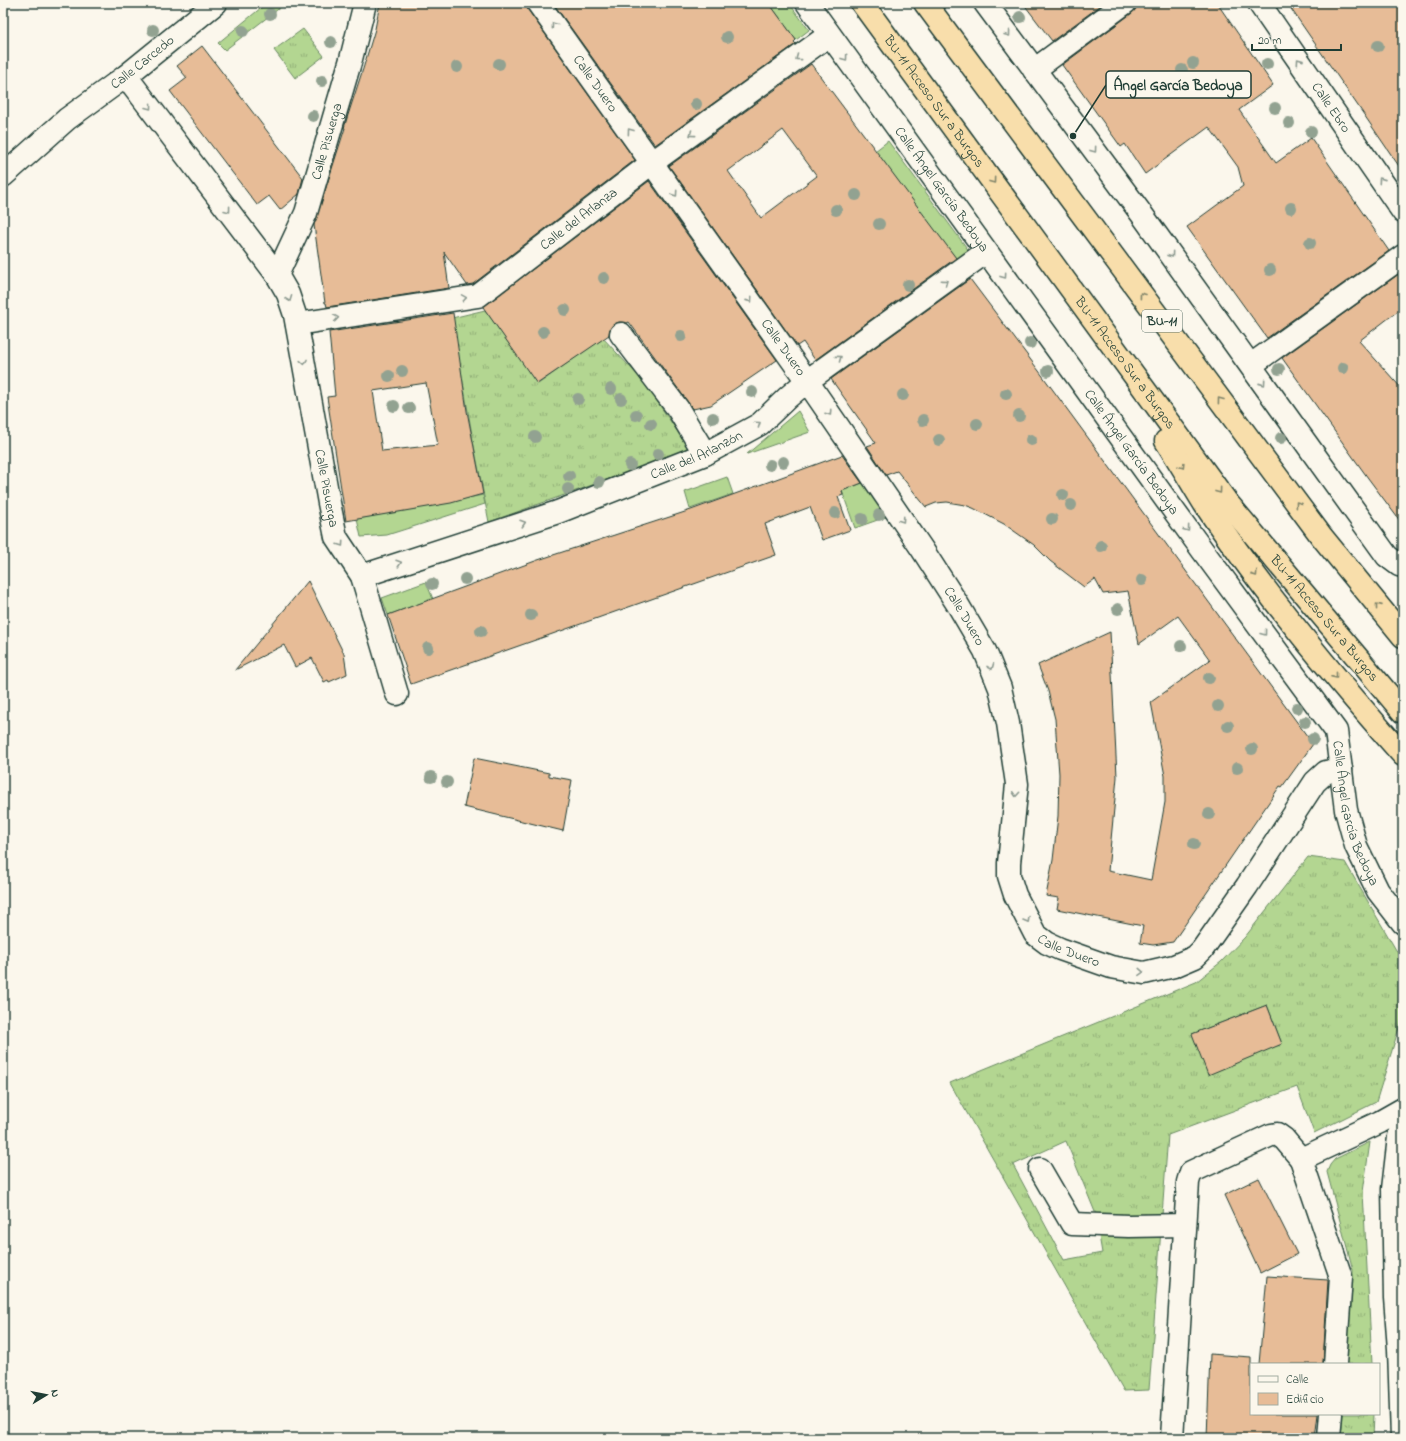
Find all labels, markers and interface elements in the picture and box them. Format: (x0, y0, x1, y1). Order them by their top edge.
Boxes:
one-way arrow (552, 23, 559, 30)
scale bar (1252, 26, 1341, 52)
street label: Calle Carcedo (106, 30, 179, 95)
street label: BU-11 Acceso Sur a Burgos (878, 30, 990, 172)
one-way arrow (1003, 30, 1010, 37)
text: 20 m (1258, 32, 1281, 50)
street label: Calle Duero (568, 51, 623, 117)
one-way arrow (795, 53, 802, 60)
one-way arrow (840, 53, 847, 60)
one-way arrow (1296, 58, 1304, 65)
callout: Ángel García Bedoya (1106, 71, 1251, 98)
text: Ángel García Bedoya (1113, 75, 1243, 99)
street label: Calle Ebro (1306, 78, 1356, 137)
street label: Calle Pisuerga (306, 100, 348, 182)
one-way arrow (145, 102, 152, 109)
street label: Calle Ángel García Bedoya (889, 122, 994, 257)
one-way arrow (627, 128, 635, 135)
one-way arrow (689, 129, 696, 137)
one-way arrow (1089, 145, 1096, 152)
one-way arrow (988, 177, 995, 184)
one-way arrow (1379, 177, 1386, 184)
street label: Calle del Arlanza (535, 182, 622, 255)
one-way arrow (670, 190, 677, 197)
one-way arrow (223, 206, 230, 213)
one-way arrow (1166, 250, 1173, 257)
one-way arrow (999, 272, 1006, 279)
one-way arrow (940, 280, 947, 287)
street label: BU-11 Acceso Sur a Burgos (1069, 292, 1181, 434)
one-way arrow (1140, 293, 1147, 300)
one-way arrow (461, 294, 467, 303)
one-way arrow (285, 295, 293, 302)
one-way arrow (745, 296, 752, 303)
road number: BU-11 (1142, 310, 1182, 332)
one-way arrow (332, 314, 339, 323)
street label: Calle Duero (756, 315, 811, 381)
one-way arrow (834, 356, 841, 363)
one-way arrow (299, 359, 308, 365)
one-way arrow (1259, 378, 1266, 385)
street label: Calle Ángel García Bedoya (1079, 385, 1184, 519)
one-way arrow (1218, 397, 1225, 404)
one-way arrow (824, 409, 832, 416)
one-way arrow (754, 421, 761, 429)
street label: Calle del Arlanzón (647, 425, 747, 485)
street label: Calle Pisuerga (309, 447, 344, 529)
one-way arrow (1177, 462, 1184, 469)
one-way arrow (1214, 487, 1221, 494)
one-way arrow (1295, 501, 1302, 508)
one-way arrow (897, 516, 904, 523)
one-way arrow (519, 519, 526, 528)
one-way arrow (1182, 525, 1190, 532)
one-way arrow (336, 540, 343, 547)
street label: BU-11 Acceso Sur a Burgos (1264, 550, 1384, 686)
one-way arrow (395, 560, 402, 568)
one-way arrow (1250, 570, 1257, 577)
street label: Calle Duero (938, 582, 990, 650)
one-way arrow (1376, 603, 1383, 611)
one-way arrow (1259, 629, 1266, 636)
one-way arrow (987, 663, 995, 670)
one-way arrow (1330, 671, 1337, 678)
street label: Calle Ángel García Bedoya (1327, 739, 1384, 890)
one-way arrow (1012, 791, 1020, 797)
one-way arrow (1023, 915, 1030, 923)
street label: Calle Duero (1033, 929, 1103, 973)
one-way arrow (1138, 967, 1144, 976)
legend (1250, 1363, 1380, 1415)
text: Calle (1286, 1371, 1309, 1389)
north arrow (26, 1375, 66, 1415)
text: N (46, 1388, 63, 1398)
text: Edificio (1286, 1391, 1324, 1409)

